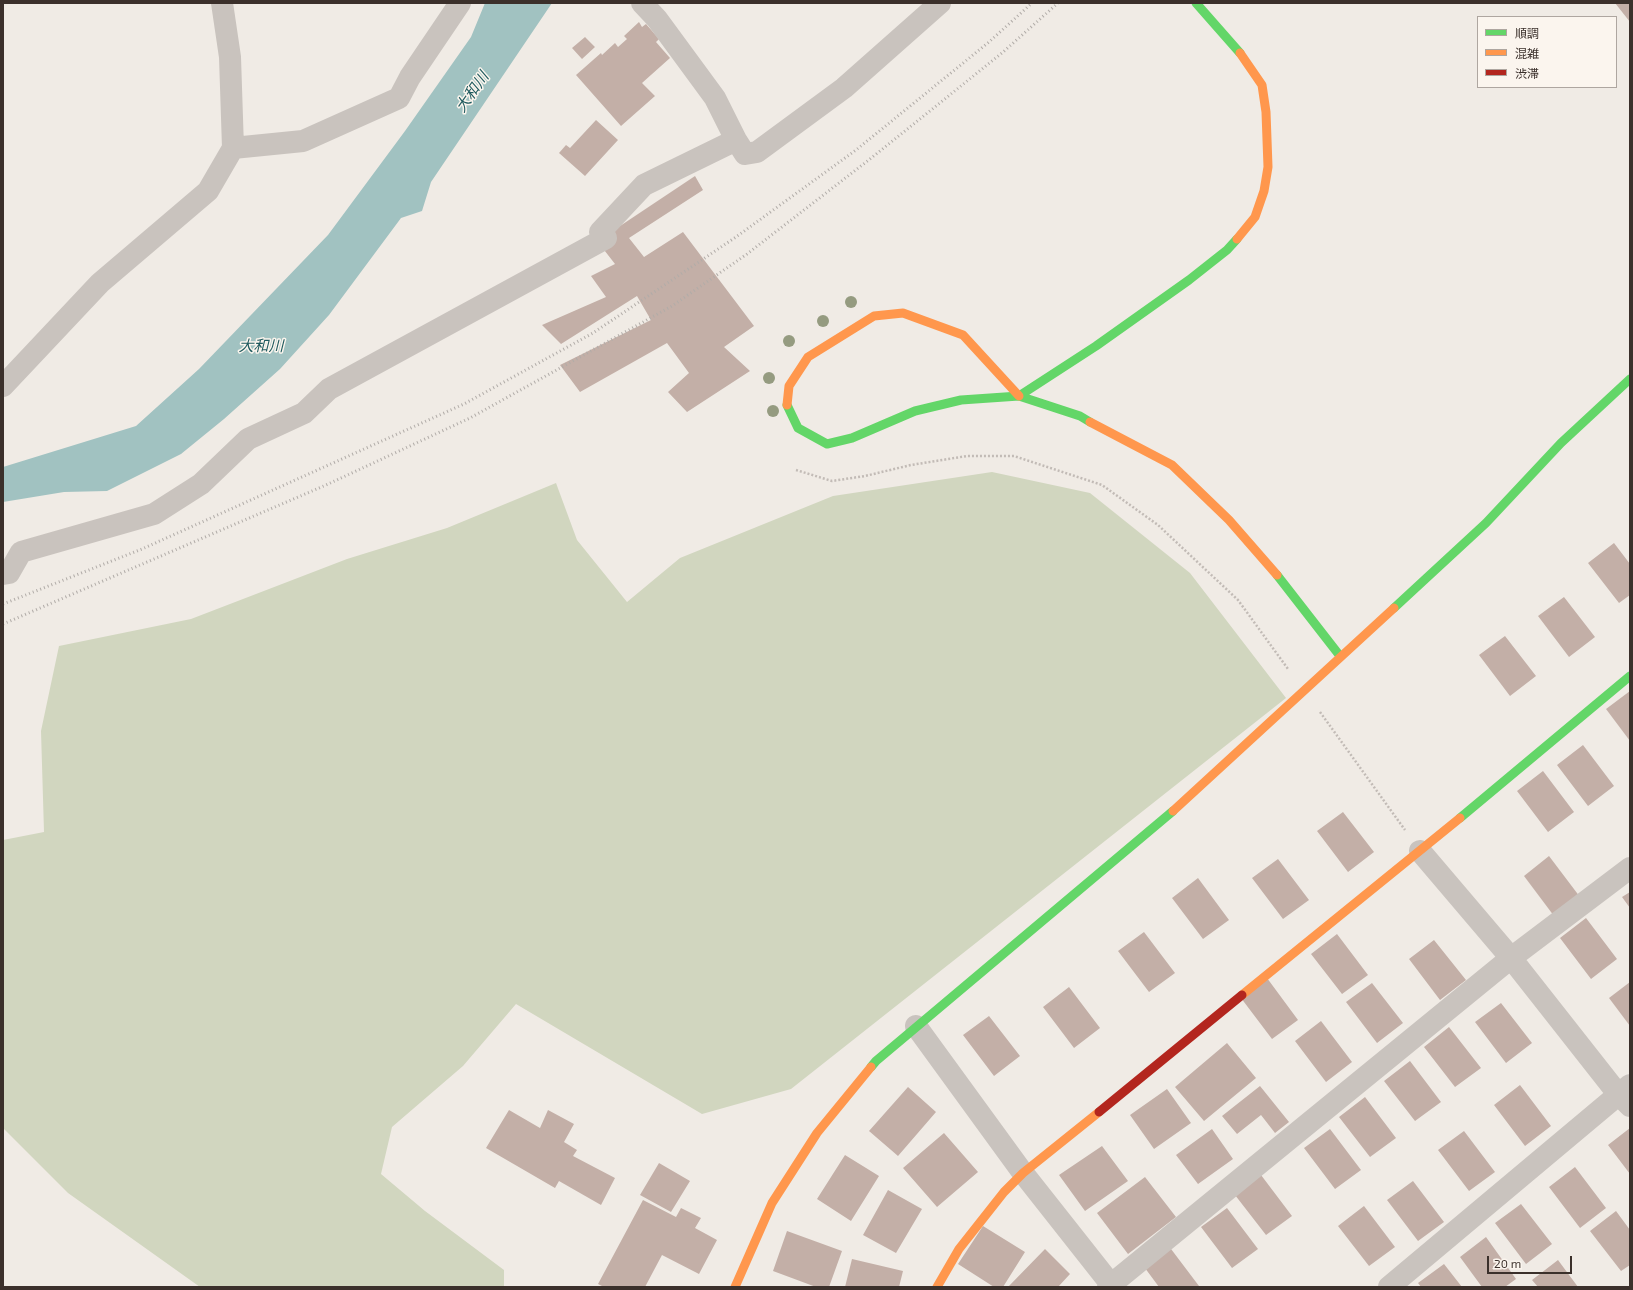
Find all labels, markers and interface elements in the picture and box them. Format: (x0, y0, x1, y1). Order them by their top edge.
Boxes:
legend (1477, 16, 1617, 88)
text: 順調 (1515, 26, 1539, 40)
text: 混雑 (1515, 46, 1539, 60)
text: 渋滞 (1515, 66, 1539, 80)
water label: 大和川 (452, 68, 492, 116)
water label: 大和川 (239, 337, 283, 355)
scale bar (1489, 1248, 1574, 1274)
text: 20 m (1494, 1256, 1521, 1270)

